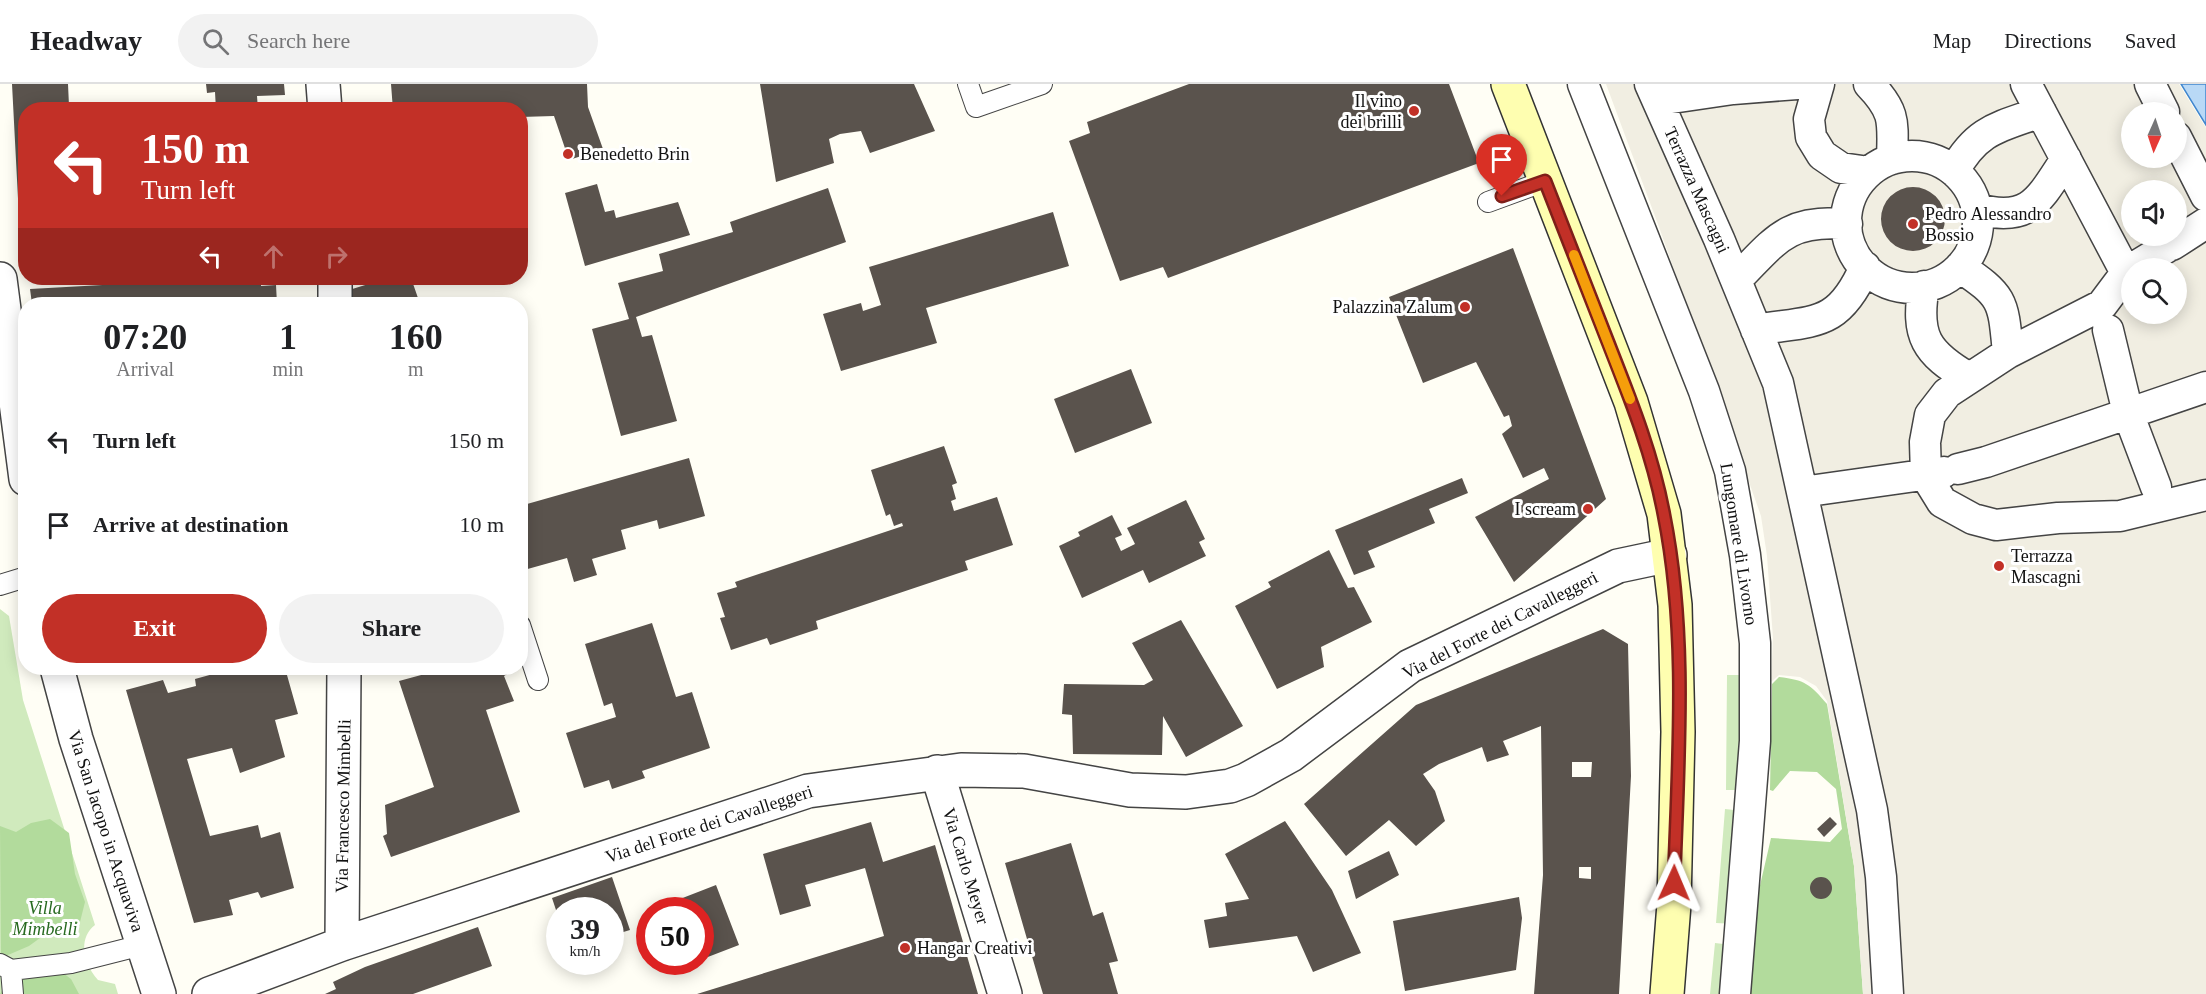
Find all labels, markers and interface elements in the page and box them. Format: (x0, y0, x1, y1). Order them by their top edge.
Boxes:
search box (178, 14, 598, 68)
text: Headway (30, 25, 142, 56)
icon: search (199, 25, 232, 58)
text: Search here (247, 28, 350, 53)
text: Map (1933, 29, 1971, 53)
text: Directions (2004, 29, 2092, 53)
text: Saved (2125, 29, 2176, 53)
place label: Il vino dei brilli (1341, 91, 1402, 132)
north arrow (2121, 102, 2187, 168)
map controls (2121, 102, 2187, 324)
marker: Il vino dei brilli (1407, 104, 1421, 118)
street label: Terrazza Mascagni (1660, 124, 1734, 256)
icon: left (42, 126, 120, 204)
text: 150 m (141, 126, 250, 172)
pin (1476, 134, 1527, 196)
icon: arrive (1485, 143, 1518, 176)
place label: Benedetto Brin (580, 144, 689, 164)
marker: Benedetto Brin (561, 147, 575, 161)
text: Turn left (141, 175, 235, 205)
button: sound (2121, 180, 2187, 246)
place label: Pedro Alessandro Bossio (1925, 204, 2051, 245)
marker: Pedro Alessandro Bossio (1906, 217, 1920, 231)
icon: left (194, 240, 227, 273)
icon: ahead (257, 240, 290, 273)
icon: right (320, 240, 353, 273)
button: search (2121, 258, 2187, 324)
place label: Palazzina Zalum (1333, 297, 1453, 317)
marker: Palazzina Zalum (1458, 300, 1472, 314)
text: 07:20 (103, 317, 187, 357)
text: 1 (279, 317, 297, 357)
text: 160 (389, 317, 443, 357)
text: Arrival (116, 358, 174, 380)
text: min (272, 358, 304, 380)
text: m (408, 358, 424, 380)
icon: left (42, 425, 75, 458)
text: Turn left (93, 428, 176, 453)
text: 150 m (448, 428, 504, 453)
street label: Lungomare di Livorno (1716, 461, 1762, 627)
place label: I scream (1515, 499, 1576, 519)
marker: I scream (1581, 502, 1595, 516)
icon: arrive (42, 509, 75, 542)
text: Arrive at destination (93, 512, 289, 537)
text: 10 m (459, 512, 504, 537)
place label: Terrazza Mascagni (2011, 546, 2081, 587)
marker: Terrazza Mascagni (1992, 559, 2006, 573)
street label: Via del Forte dei Cavalleggeri (1399, 567, 1601, 683)
button: Exit (42, 594, 267, 663)
button: Share (279, 594, 504, 663)
street label: Via Francesco Mimbelli (331, 719, 355, 893)
street label: Via San Jacopo in Acquaviva (64, 728, 148, 934)
street label: Via del Forte dei Cavalleggeri (603, 781, 815, 867)
street label: Via Carlo Meyer (939, 805, 993, 927)
position arrow (1642, 851, 1706, 915)
speed limit sign: 50 (636, 897, 714, 975)
park label: Villa Mimbelli (12, 898, 78, 939)
text: 39 (570, 912, 600, 945)
place label: Hangar Creativi (917, 938, 1032, 958)
marker: Hangar Creativi (898, 941, 912, 955)
text: km/h (570, 943, 600, 959)

